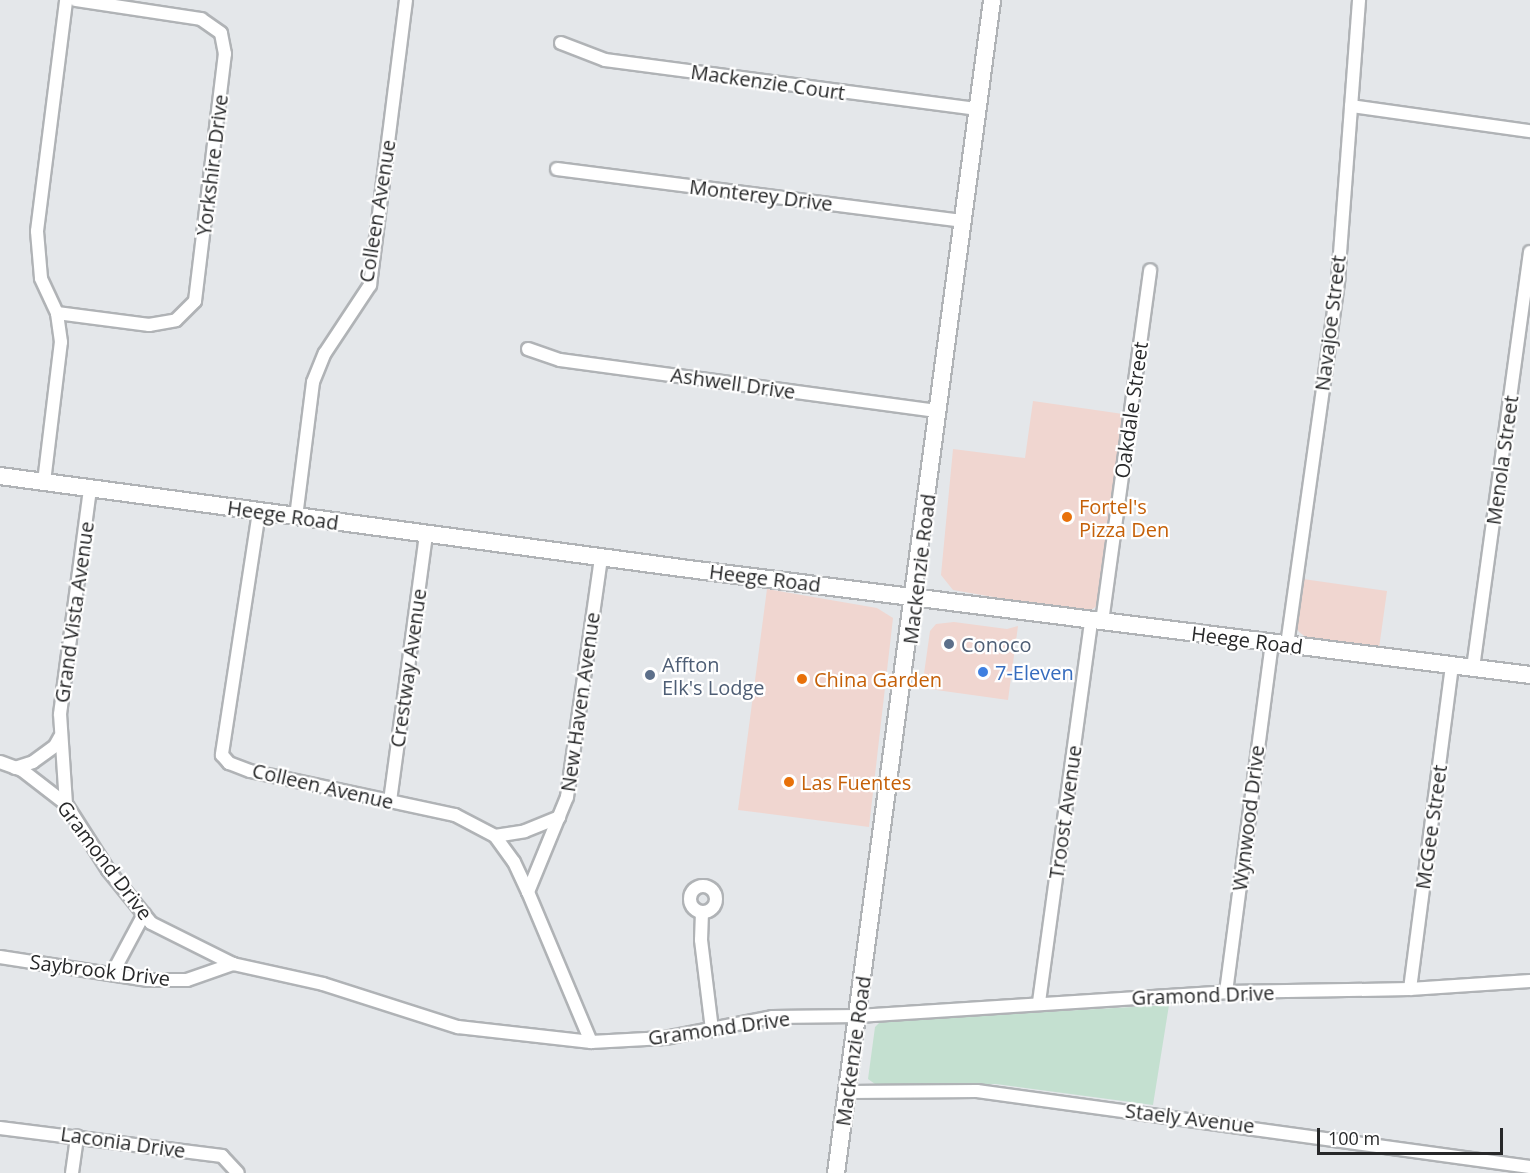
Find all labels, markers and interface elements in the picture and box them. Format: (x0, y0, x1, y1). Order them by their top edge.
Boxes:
street label: Mackenzie Court (689, 59, 847, 105)
street label: Yorkshire Drive (191, 93, 233, 237)
street label: Colleen Avenue (354, 138, 400, 284)
street label: Monterey Drive (688, 174, 834, 216)
street label: Navajoe Street (1310, 254, 1350, 392)
street label: Oakdale Street (1110, 340, 1152, 480)
street label: Ashwell Drive (669, 362, 797, 404)
street label: Menola Street (1481, 394, 1523, 526)
street label: Mackenzie Road (898, 492, 940, 646)
place label: Fortel's Pizza Den (1079, 494, 1169, 541)
street label: Heege Road (226, 495, 340, 535)
marker: Fortel's Pizza Den (1060, 510, 1074, 524)
street label: Grand Vista Avenue (49, 520, 99, 704)
street label: Heege Road (708, 559, 822, 597)
street label: Crestway Avenue (385, 587, 431, 749)
street label: New Haven Avenue (556, 611, 604, 793)
street label: Heege Road (1190, 621, 1304, 659)
place label: Conoco (961, 632, 1032, 656)
marker: Conoco (942, 637, 956, 651)
place label: Affton Elk's Lodge (662, 652, 765, 699)
place label: 7-Eleven (995, 660, 1074, 684)
marker: 7-Eleven (976, 665, 990, 679)
place label: China Garden (814, 667, 942, 691)
marker: Affton Elk's Lodge (643, 668, 657, 682)
marker: China Garden (795, 672, 809, 686)
street label: Troost Avenue (1044, 744, 1086, 880)
street label: Wynwood Drive (1227, 744, 1269, 892)
street label: Colleen Avenue (250, 758, 396, 814)
street label: McGee Street (1410, 763, 1452, 891)
place label: Las Fuentes (801, 770, 911, 794)
marker: Las Fuentes (782, 775, 796, 789)
street label: Gramond Drive (52, 796, 158, 924)
street label: Saybrook Drive (28, 949, 172, 991)
street label: Mackenzie Road (831, 974, 875, 1128)
street label: Gramond Drive (1131, 981, 1275, 1009)
street label: Gramond Drive (647, 1006, 791, 1050)
street label: Staely Avenue (1124, 1098, 1256, 1138)
scale bar (1320, 1116, 1506, 1154)
street label: Laconia Drive (59, 1121, 187, 1163)
text: 100 m (1328, 1126, 1380, 1150)

